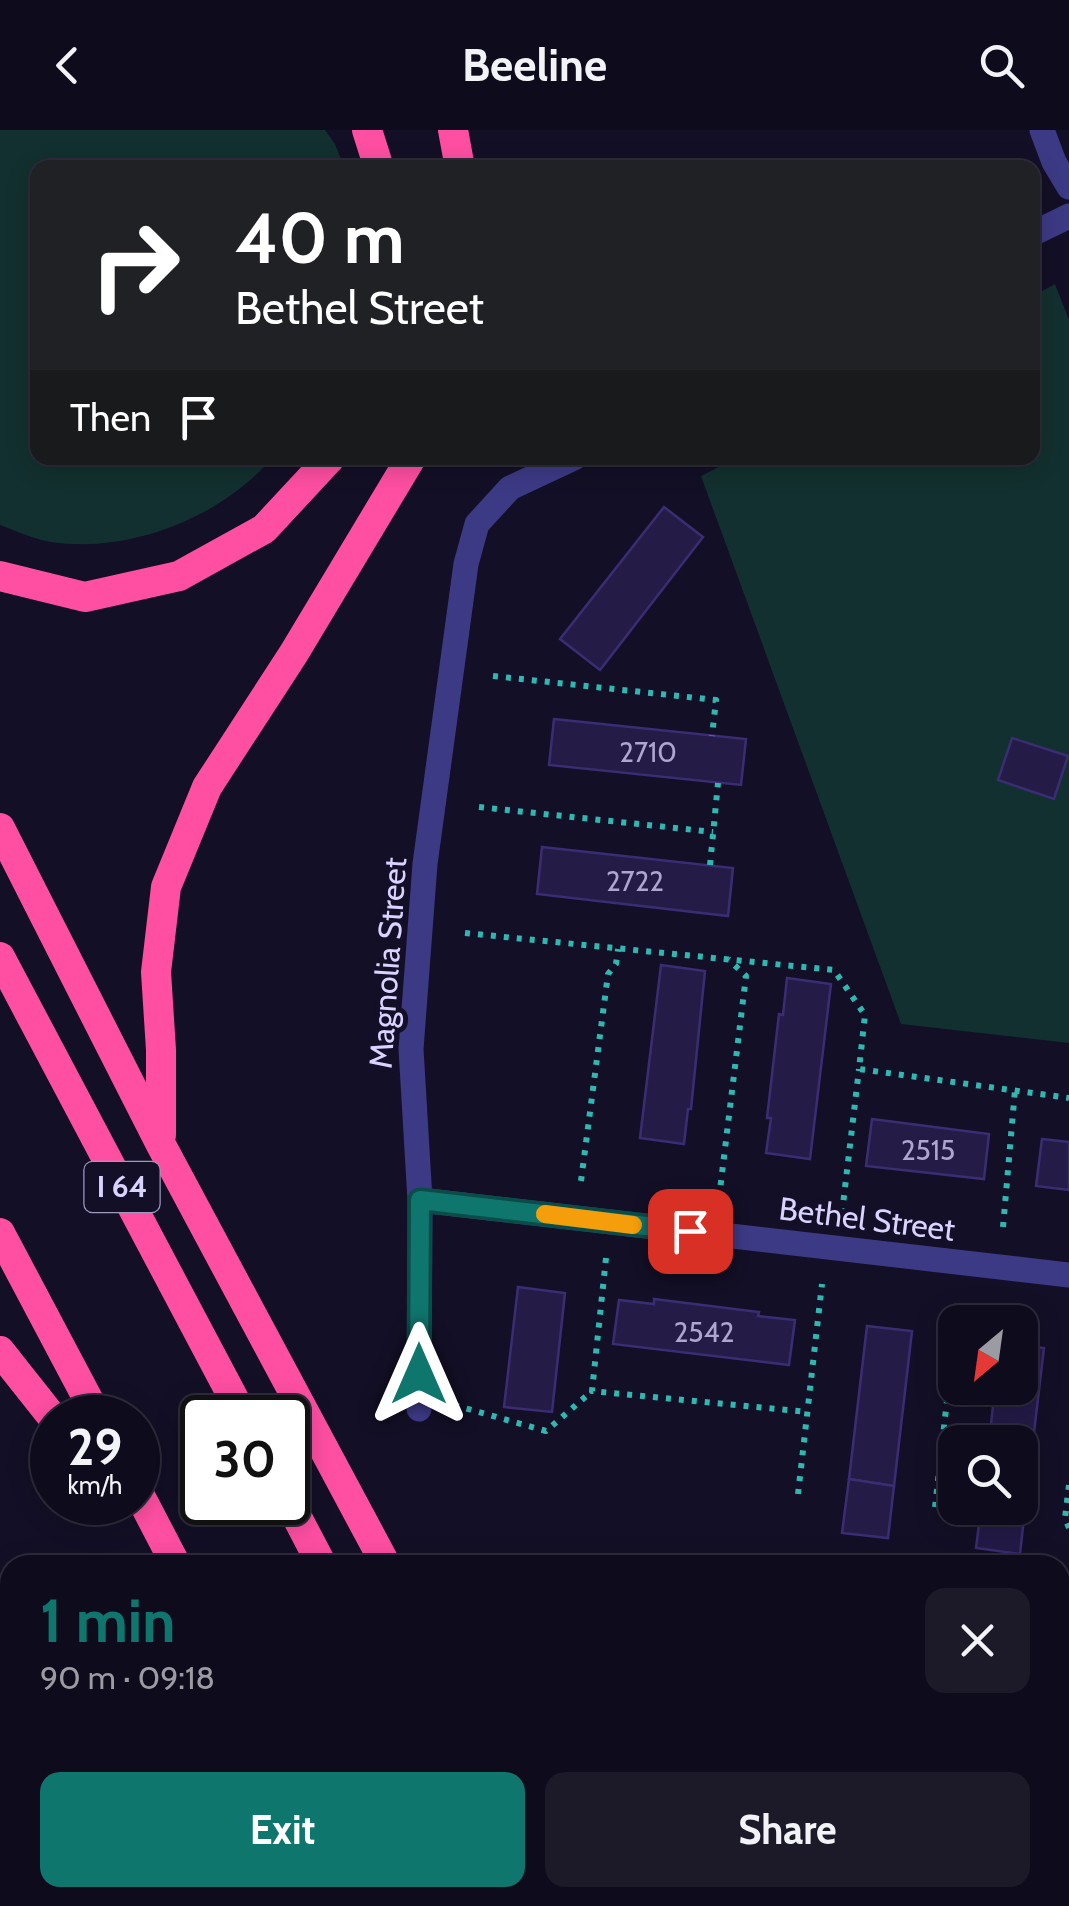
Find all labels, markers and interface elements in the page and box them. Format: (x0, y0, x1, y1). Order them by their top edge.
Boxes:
icon: back (40, 38, 95, 93)
text: Beeline (462, 38, 607, 92)
icon: search (974, 38, 1029, 93)
text: 40 m (235, 195, 404, 281)
icon: right (70, 200, 200, 330)
text: Bethel Street (235, 281, 484, 335)
icon: arrive (171, 390, 226, 445)
text: Then (70, 394, 151, 441)
house number: 2710 (619, 735, 677, 769)
street label: Magnolia Street (361, 856, 414, 1070)
house number: 2722 (606, 864, 664, 898)
house number: 2515 (901, 1133, 955, 1167)
road number: I 64 (84, 1162, 160, 1212)
street label: Bethel Street (777, 1188, 957, 1249)
pin (648, 1189, 733, 1274)
icon: arrive (663, 1204, 718, 1259)
north arrow (938, 1305, 1038, 1405)
map controls (938, 1305, 1038, 1525)
house number: 2542 (674, 1315, 734, 1349)
position arrow (367, 1322, 471, 1426)
speed limit sign: 30 (180, 1395, 310, 1525)
text: 29 (68, 1417, 122, 1478)
button: search (938, 1425, 1038, 1525)
text: km/h (68, 1470, 122, 1500)
text: 1 min (40, 1584, 175, 1657)
button: close (925, 1588, 1030, 1693)
text: 90 m · 09:18 (40, 1658, 215, 1697)
button: Exit (40, 1772, 525, 1887)
button: Share (545, 1772, 1030, 1887)

